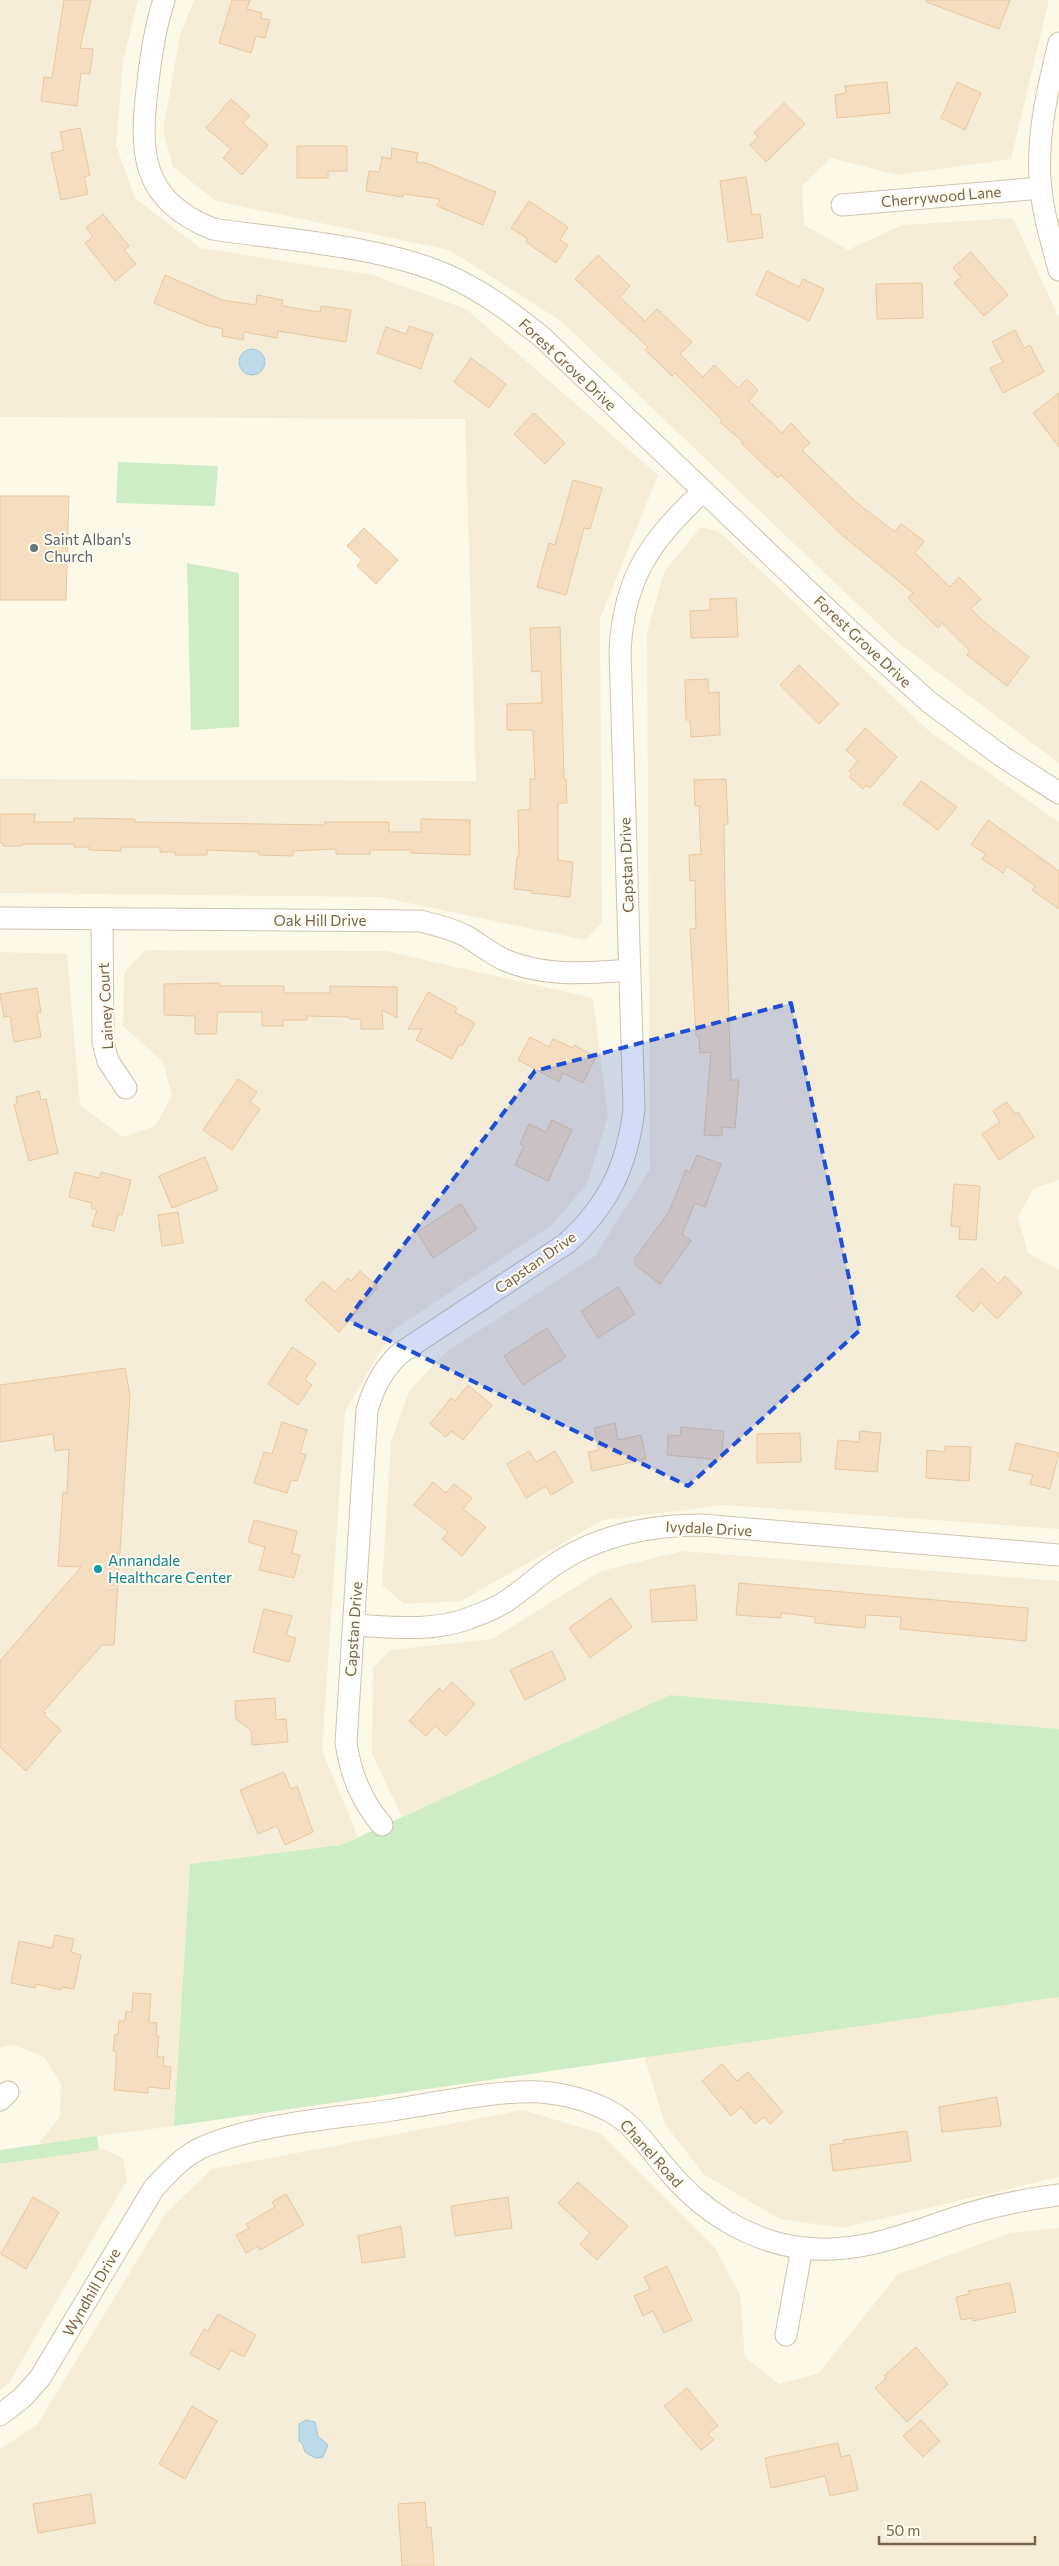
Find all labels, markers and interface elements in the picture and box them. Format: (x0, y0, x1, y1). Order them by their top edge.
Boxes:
street label: Cherrywood Lane (880, 182, 1002, 210)
street label: Forest Grove Drive (516, 314, 620, 414)
place label: Saint Alban's Church (44, 530, 132, 565)
marker: Saint Alban's Church (28, 542, 40, 554)
street label: Forest Grove Drive (811, 591, 915, 691)
street label: Capstan Drive (615, 817, 637, 913)
street label: Oak Hill Drive (274, 911, 367, 929)
street label: Lainey Court (94, 962, 116, 1050)
street label: Capstan Drive (491, 1227, 579, 1297)
street label: Ivydale Drive (665, 1517, 753, 1539)
place label: Annandale Healthcare Center (108, 1551, 232, 1586)
marker: Annandale Healthcare Center (92, 1563, 104, 1575)
street label: Capstan Drive (341, 1581, 365, 1677)
street label: Chanel Road (617, 2115, 687, 2191)
street label: Wyndhill Drive (58, 2245, 124, 2339)
scale bar (879, 2514, 1035, 2546)
text: 50 m (886, 2521, 920, 2539)

